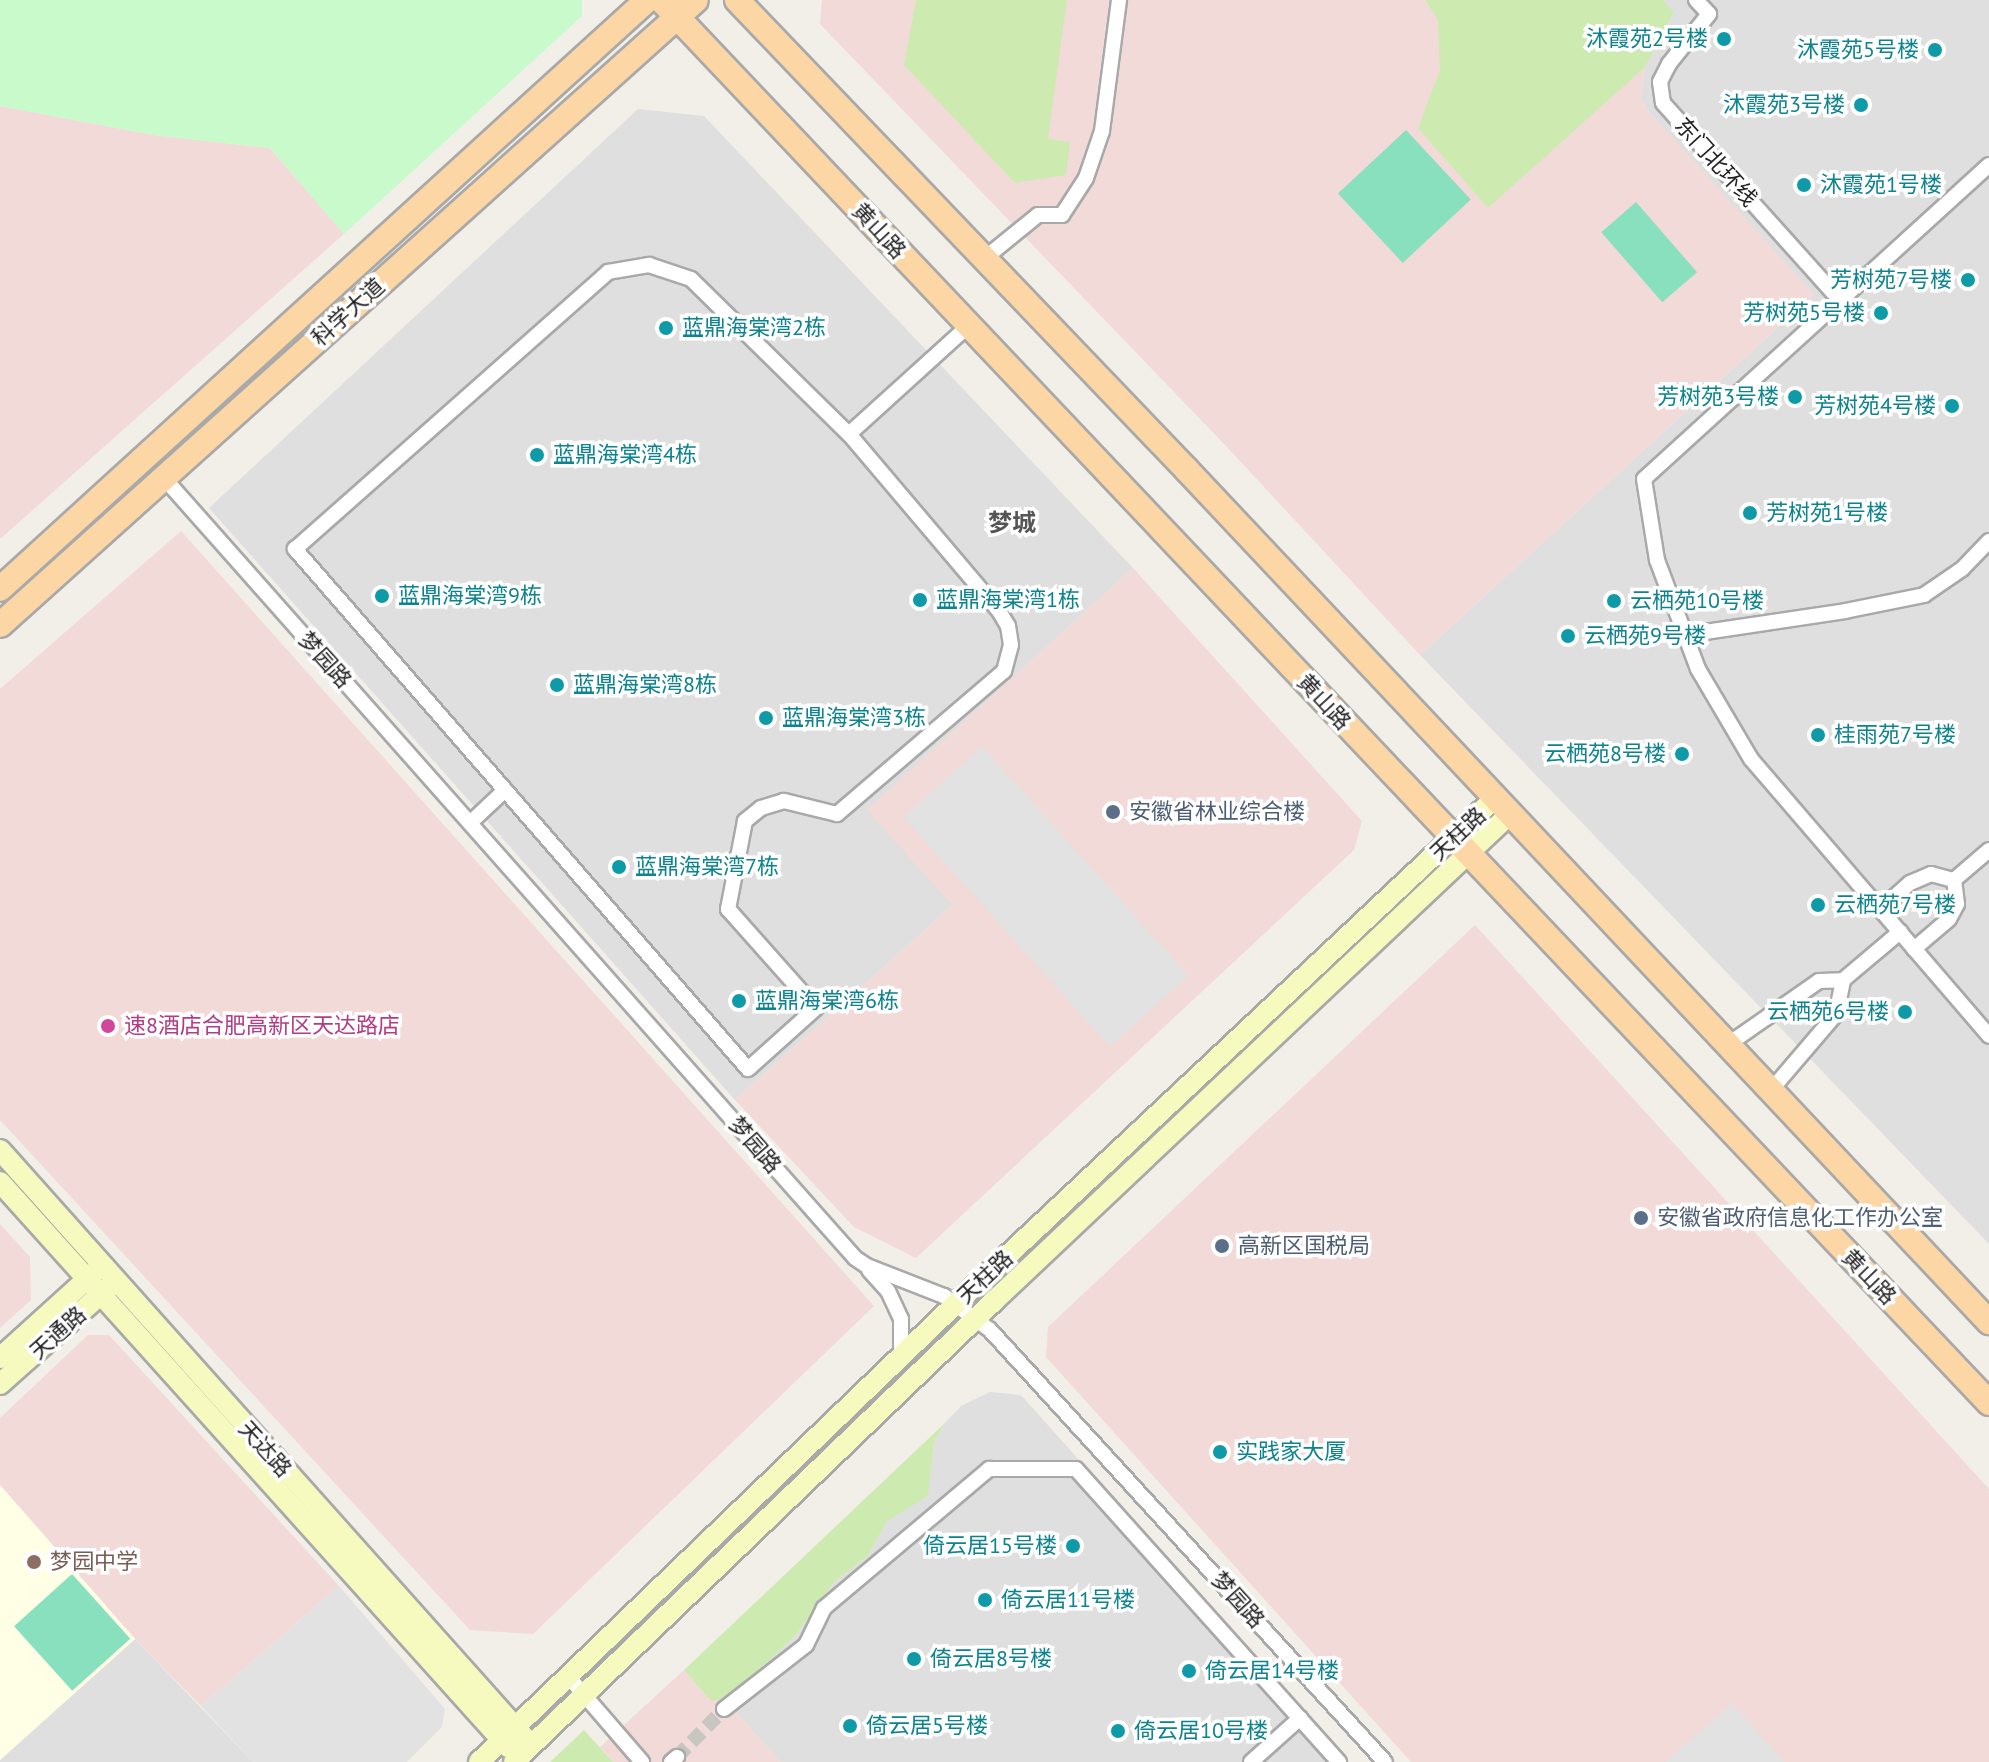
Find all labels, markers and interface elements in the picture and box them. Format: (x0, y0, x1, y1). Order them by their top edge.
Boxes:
place label: 沐霞苑2号楼 (1586, 26, 1708, 52)
marker: 沐霞苑2号楼 (1715, 30, 1733, 48)
place label: 沐霞苑5号楼 (1797, 37, 1919, 63)
marker: 沐霞苑5号楼 (1926, 41, 1944, 59)
place label: 沐霞苑3号楼 (1723, 92, 1845, 118)
marker: 沐霞苑3号楼 (1852, 96, 1870, 114)
street label: 东门北环线 (1669, 112, 1763, 212)
place label: 沐霞苑1号楼 (1820, 172, 1942, 198)
marker: 沐霞苑1号楼 (1795, 176, 1813, 194)
street label: 黄山路 (847, 198, 911, 264)
place label: 芳树苑7号楼 (1830, 267, 1952, 293)
marker: 芳树苑7号楼 (1959, 271, 1977, 289)
street label: 科学大道 (306, 273, 390, 351)
place label: 芳树苑5号楼 (1743, 300, 1865, 326)
marker: 芳树苑5号楼 (1872, 304, 1890, 322)
place label: 蓝鼎海棠湾2栋 (682, 315, 826, 341)
marker: 蓝鼎海棠湾2栋 (657, 319, 675, 337)
place label: 芳树苑3号楼 (1657, 384, 1779, 410)
marker: 芳树苑3号楼 (1786, 388, 1804, 406)
place label: 芳树苑4号楼 (1814, 393, 1936, 419)
marker: 芳树苑4号楼 (1943, 397, 1961, 415)
place label: 蓝鼎海棠湾4栋 (553, 442, 697, 468)
marker: 蓝鼎海棠湾4栋 (528, 446, 546, 464)
place label: 芳树苑1号楼 (1766, 500, 1888, 526)
marker: 芳树苑1号楼 (1741, 504, 1759, 522)
district label: 梦城 (988, 509, 1036, 537)
place label: 蓝鼎海棠湾9栋 (398, 583, 542, 609)
marker: 蓝鼎海棠湾9栋 (373, 587, 391, 605)
place label: 蓝鼎海棠湾1栋 (936, 587, 1080, 613)
place label: 云栖苑10号楼 (1630, 588, 1764, 614)
marker: 蓝鼎海棠湾1栋 (911, 591, 929, 609)
marker: 云栖苑10号楼 (1605, 592, 1623, 610)
place label: 云栖苑9号楼 (1584, 623, 1706, 649)
street label: 梦园路 (293, 627, 357, 693)
marker: 云栖苑9号楼 (1559, 627, 1577, 645)
street label: 黄山路 (1292, 669, 1356, 735)
place label: 蓝鼎海棠湾8栋 (573, 672, 717, 698)
marker: 蓝鼎海棠湾8栋 (548, 676, 566, 694)
place label: 蓝鼎海棠湾3栋 (782, 705, 926, 731)
marker: 蓝鼎海棠湾3栋 (757, 709, 775, 727)
place label: 桂雨苑7号楼 (1834, 722, 1956, 748)
marker: 桂雨苑7号楼 (1809, 726, 1827, 744)
place label: 云栖苑8号楼 (1544, 741, 1666, 767)
marker: 云栖苑8号楼 (1673, 745, 1691, 763)
place label: 安徽省林业综合楼 (1129, 799, 1305, 825)
street label: 天柱路 (1425, 802, 1491, 866)
marker: 安徽省林业综合楼 (1104, 803, 1122, 821)
place label: 蓝鼎海棠湾7栋 (635, 854, 779, 880)
marker: 蓝鼎海棠湾7栋 (610, 858, 628, 876)
place label: 云栖苑7号楼 (1834, 892, 1956, 918)
marker: 云栖苑7号楼 (1809, 896, 1827, 914)
place label: 蓝鼎海棠湾6栋 (755, 988, 899, 1014)
marker: 蓝鼎海棠湾6栋 (730, 992, 748, 1010)
place label: 云栖苑6号楼 (1767, 999, 1889, 1025)
marker: 云栖苑6号楼 (1896, 1003, 1914, 1021)
place label: 速8酒店合肥高新区天达路店 (124, 1013, 400, 1039)
marker: 速8酒店合肥高新区天达路店 (99, 1017, 117, 1035)
street label: 梦园路 (723, 1111, 787, 1179)
place label: 安徽省政府信息化工作办公室 (1657, 1205, 1943, 1231)
marker: 安徽省政府信息化工作办公室 (1632, 1209, 1650, 1227)
place label: 高新区国税局 (1238, 1233, 1370, 1259)
marker: 高新区国税局 (1213, 1237, 1231, 1255)
street label: 黄山路 (1837, 1244, 1901, 1310)
street label: 天柱路 (952, 1245, 1018, 1309)
street label: 天通路 (25, 1301, 91, 1365)
street label: 天达路 (233, 1416, 297, 1482)
place label: 实践家大厦 (1236, 1439, 1346, 1465)
marker: 实践家大厦 (1211, 1443, 1229, 1461)
place label: 倚云居15号楼 (923, 1533, 1057, 1559)
marker: 倚云居15号楼 (1064, 1537, 1082, 1555)
place label: 梦园中学 (50, 1549, 138, 1575)
marker: 梦园中学 (25, 1553, 43, 1571)
street label: 梦园路 (1206, 1567, 1270, 1633)
place label: 倚云居11号楼 (1001, 1587, 1135, 1613)
marker: 倚云居11号楼 (976, 1591, 994, 1609)
place label: 倚云居8号楼 (930, 1646, 1052, 1672)
marker: 倚云居8号楼 (905, 1650, 923, 1668)
place label: 倚云居14号楼 (1205, 1658, 1339, 1684)
marker: 倚云居14号楼 (1180, 1662, 1198, 1680)
place label: 倚云居5号楼 (866, 1713, 988, 1739)
marker: 倚云居5号楼 (841, 1717, 859, 1735)
place label: 倚云居10号楼 (1134, 1718, 1268, 1744)
marker: 倚云居10号楼 (1109, 1722, 1127, 1740)

